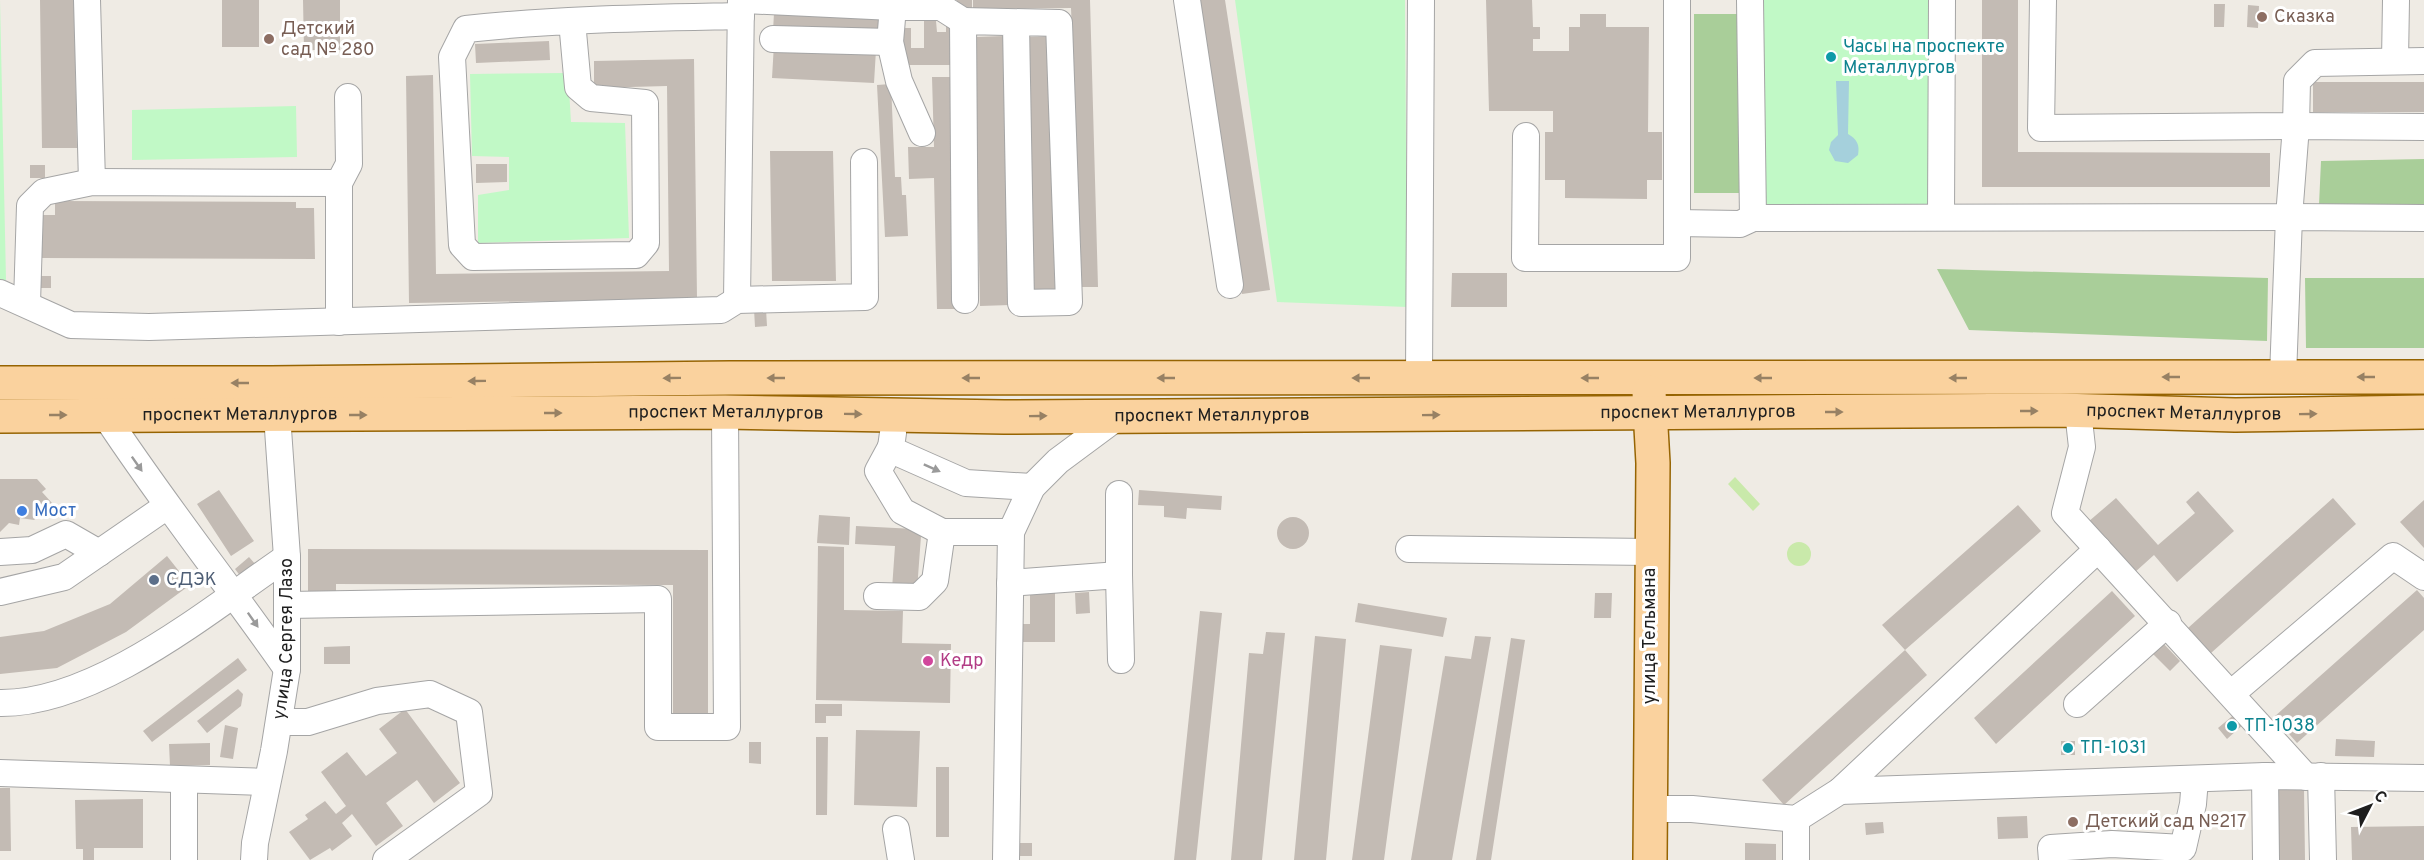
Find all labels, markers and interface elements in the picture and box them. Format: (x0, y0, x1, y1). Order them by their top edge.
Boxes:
place label: Сказка (2274, 6, 2335, 29)
marker: Сказка (2255, 10, 2269, 24)
place label: Детский сад № 280 (281, 18, 375, 62)
marker: Детский сад № 280 (262, 32, 276, 46)
place label: Часы на проспекте Металлургов (1843, 36, 2005, 80)
marker: Часы на проспекте Металлургов (1824, 50, 1838, 64)
one-way arrow (2161, 372, 2180, 382)
one-way arrow (2356, 372, 2375, 382)
one-way arrow (766, 373, 785, 383)
one-way arrow (961, 373, 980, 383)
one-way arrow (1156, 373, 1175, 383)
one-way arrow (1351, 373, 1370, 383)
one-way arrow (1581, 373, 1600, 383)
one-way arrow (1754, 373, 1773, 383)
one-way arrow (1949, 373, 1968, 383)
one-way arrow (662, 374, 681, 383)
one-way arrow (467, 376, 486, 385)
one-way arrow (230, 378, 249, 388)
street label: проспект Металлургов (2086, 399, 2282, 427)
street label: проспект Металлургов (628, 400, 824, 425)
street label: проспект Металлургов (1600, 400, 1796, 425)
street label: проспект Металлургов (142, 403, 338, 427)
street label: проспект Металлургов (1114, 403, 1310, 428)
one-way arrow (2019, 406, 2038, 415)
one-way arrow (1824, 407, 1843, 417)
one-way arrow (544, 408, 563, 418)
one-way arrow (844, 409, 863, 419)
one-way arrow (2298, 409, 2317, 419)
one-way arrow (49, 410, 68, 420)
one-way arrow (349, 410, 368, 420)
one-way arrow (1421, 410, 1440, 420)
one-way arrow (1028, 411, 1047, 421)
one-way arrow (131, 455, 143, 471)
one-way arrow (924, 463, 942, 473)
place label: Мост (34, 500, 76, 523)
marker: Мост (15, 504, 29, 518)
street label: улица Сергея Лазо (268, 558, 299, 721)
street label: улица Тельмана (1639, 568, 1662, 704)
place label: СДЭК (166, 569, 217, 592)
marker: СДЭК (147, 573, 161, 587)
one-way arrow (247, 612, 259, 628)
place label: Кедр (940, 650, 983, 673)
marker: Кедр (921, 654, 935, 668)
place label: ТП-1038 (2244, 715, 2315, 738)
marker: ТП-1038 (2225, 719, 2239, 733)
place label: ТП-1031 (2080, 737, 2147, 760)
marker: ТП-1031 (2061, 741, 2075, 755)
north arrow (2340, 776, 2400, 836)
text: С (2369, 787, 2391, 808)
place label: Детский сад №217 (2085, 811, 2246, 834)
marker: Детский сад №217 (2066, 815, 2080, 829)

